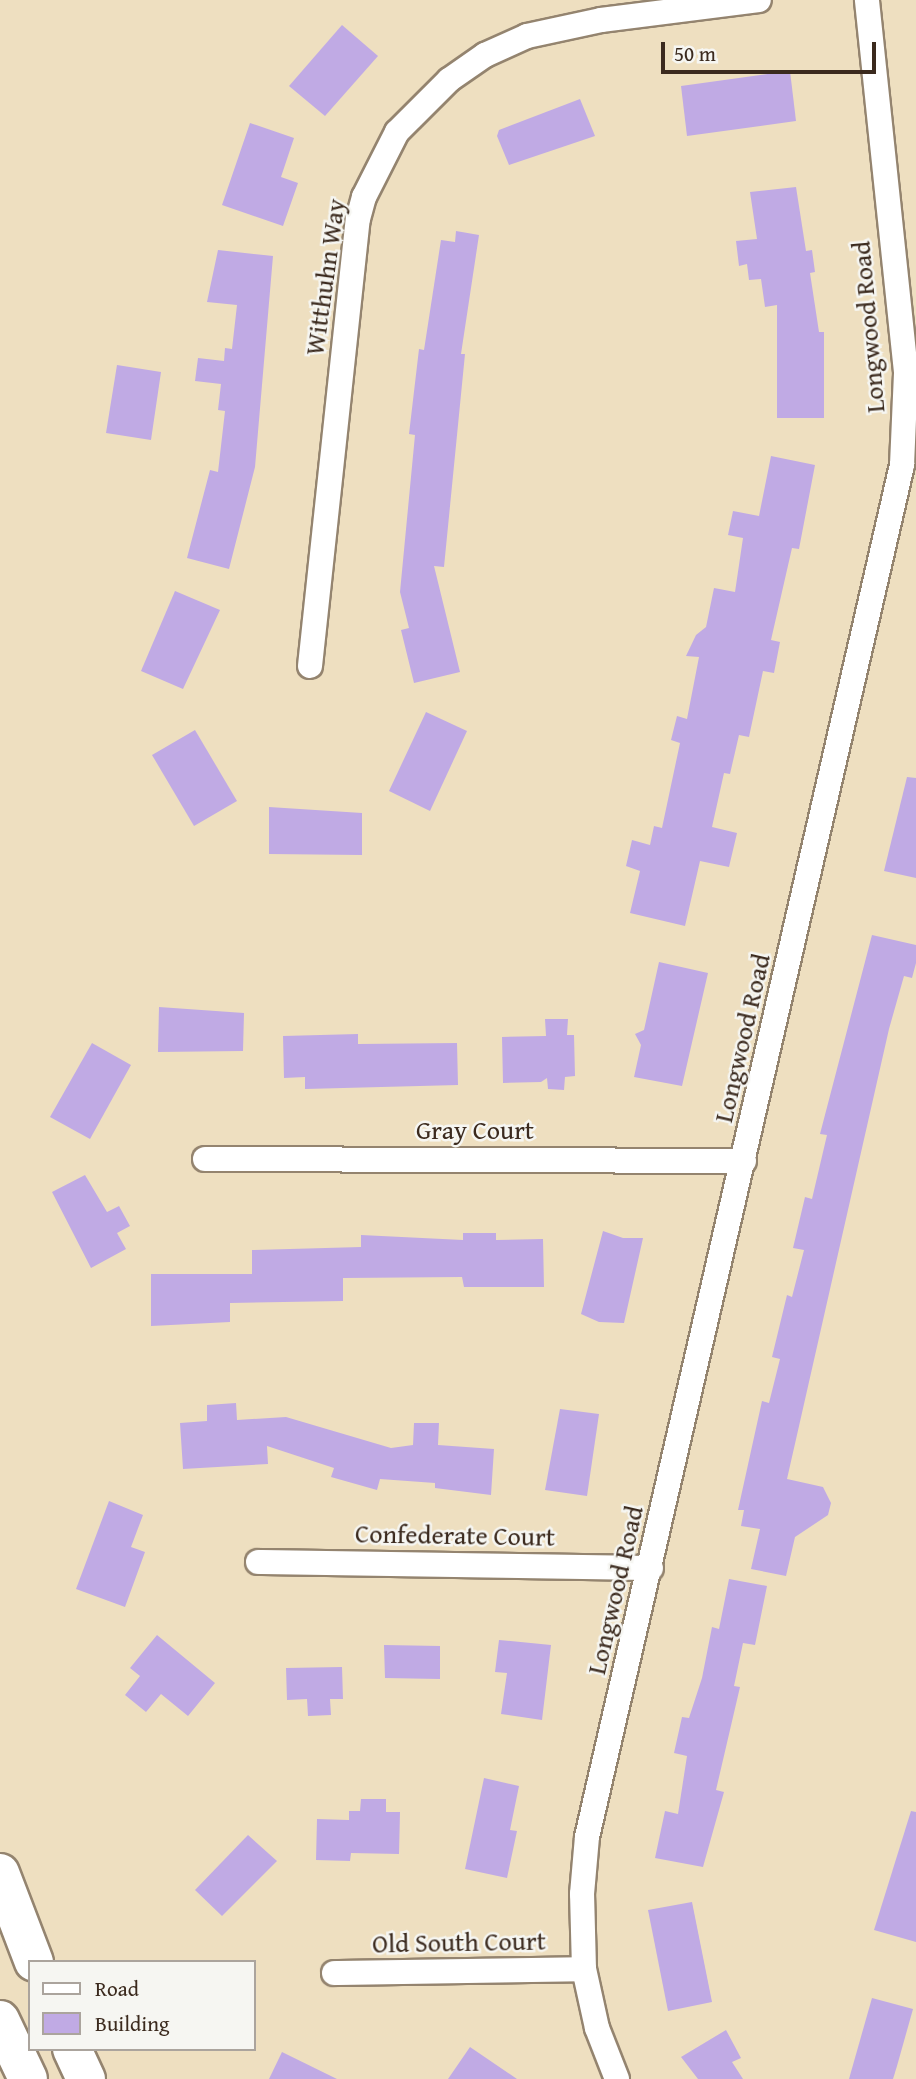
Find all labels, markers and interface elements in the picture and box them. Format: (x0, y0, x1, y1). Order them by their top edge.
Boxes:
scale bar (664, 28, 879, 72)
text: 50 m (674, 38, 716, 69)
street label: Witthuhn Way (299, 197, 351, 357)
street label: Longwood Road (845, 240, 891, 414)
street label: Longwood Road (707, 951, 777, 1125)
street label: Gray Court (416, 1114, 534, 1146)
street label: Longwood Road (580, 1503, 650, 1677)
street label: Confederate Court (355, 1518, 555, 1552)
street label: Old South Court (372, 1925, 546, 1959)
legend (28, 1960, 256, 2051)
text: Road (95, 1973, 139, 2004)
text: Building (95, 2008, 169, 2039)

